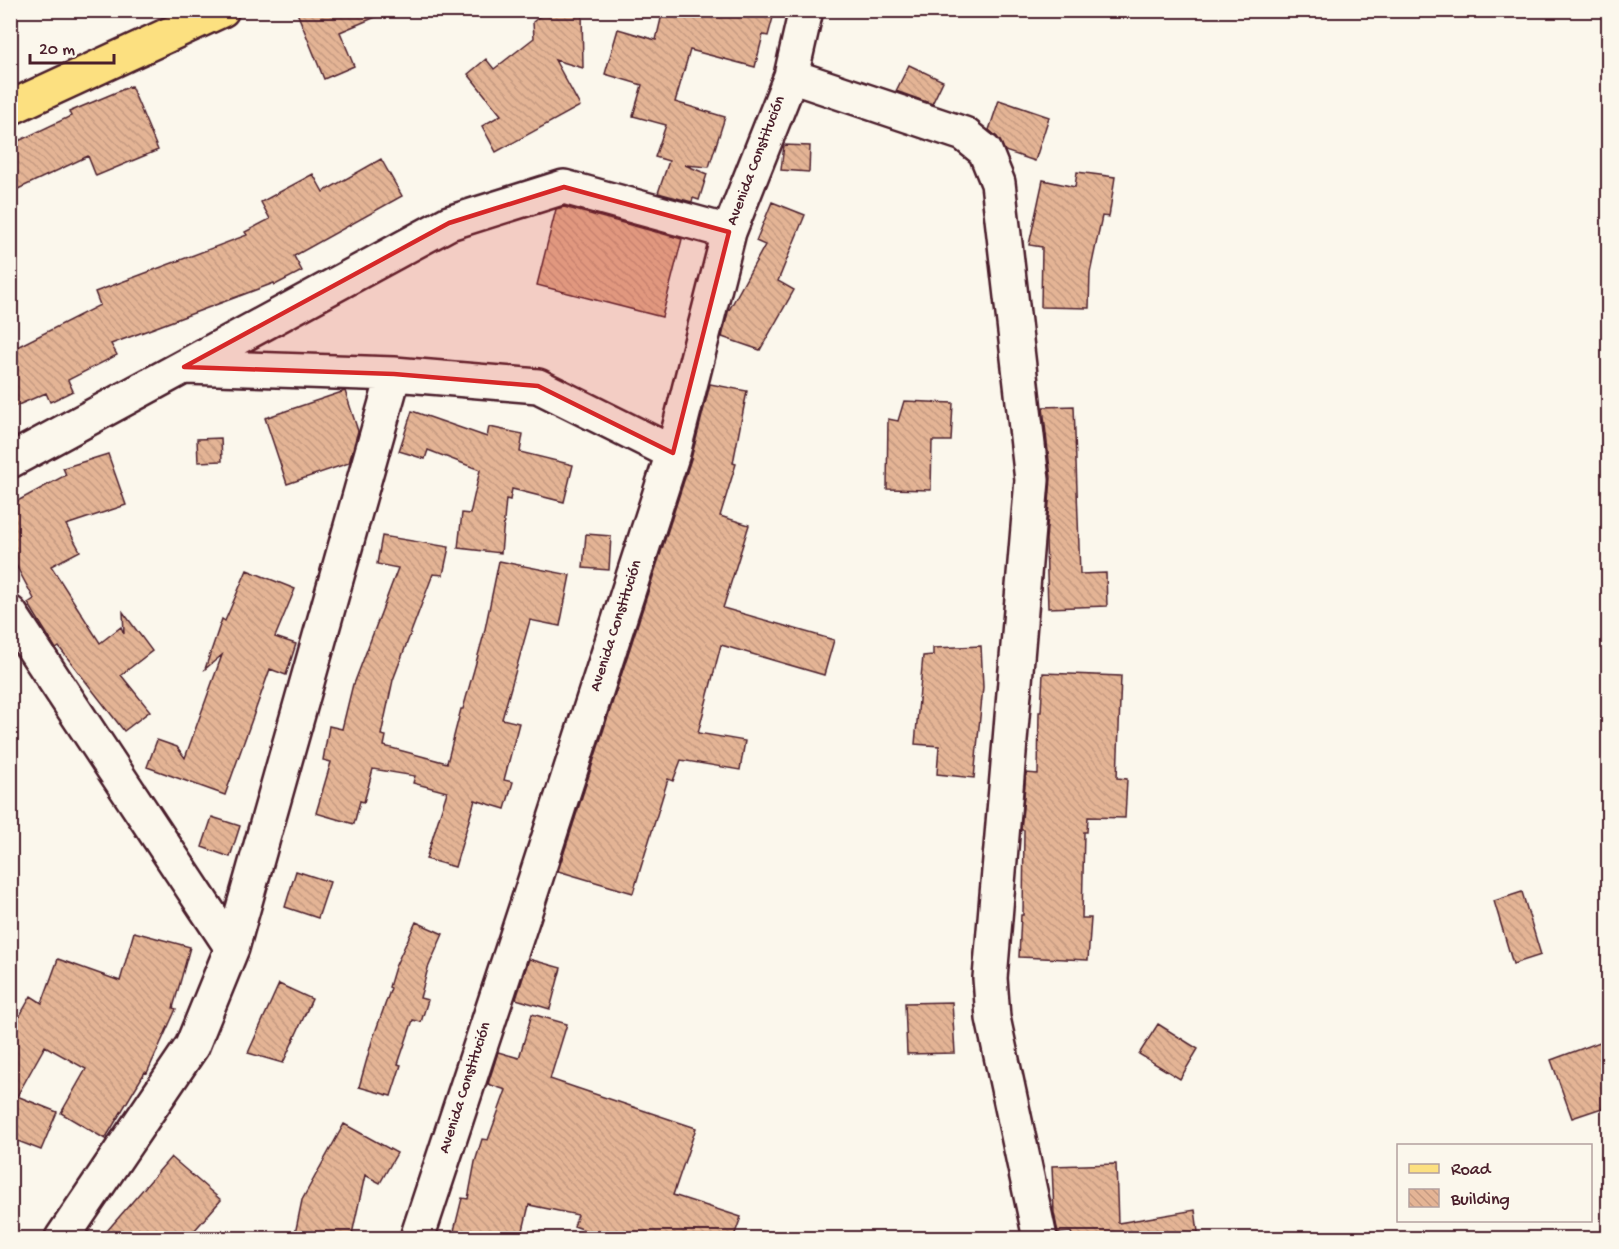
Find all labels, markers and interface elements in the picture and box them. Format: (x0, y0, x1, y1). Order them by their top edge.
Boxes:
scale bar (30, 27, 114, 65)
text: 20 m (39, 40, 75, 61)
street label: Avenida Constitución (724, 93, 791, 228)
street label: Avenida Constitución (587, 557, 647, 694)
street label: Avenida Constitución (436, 1019, 496, 1156)
legend (1397, 1144, 1592, 1222)
text: Road (1451, 1160, 1492, 1181)
text: Building (1450, 1190, 1510, 1211)

